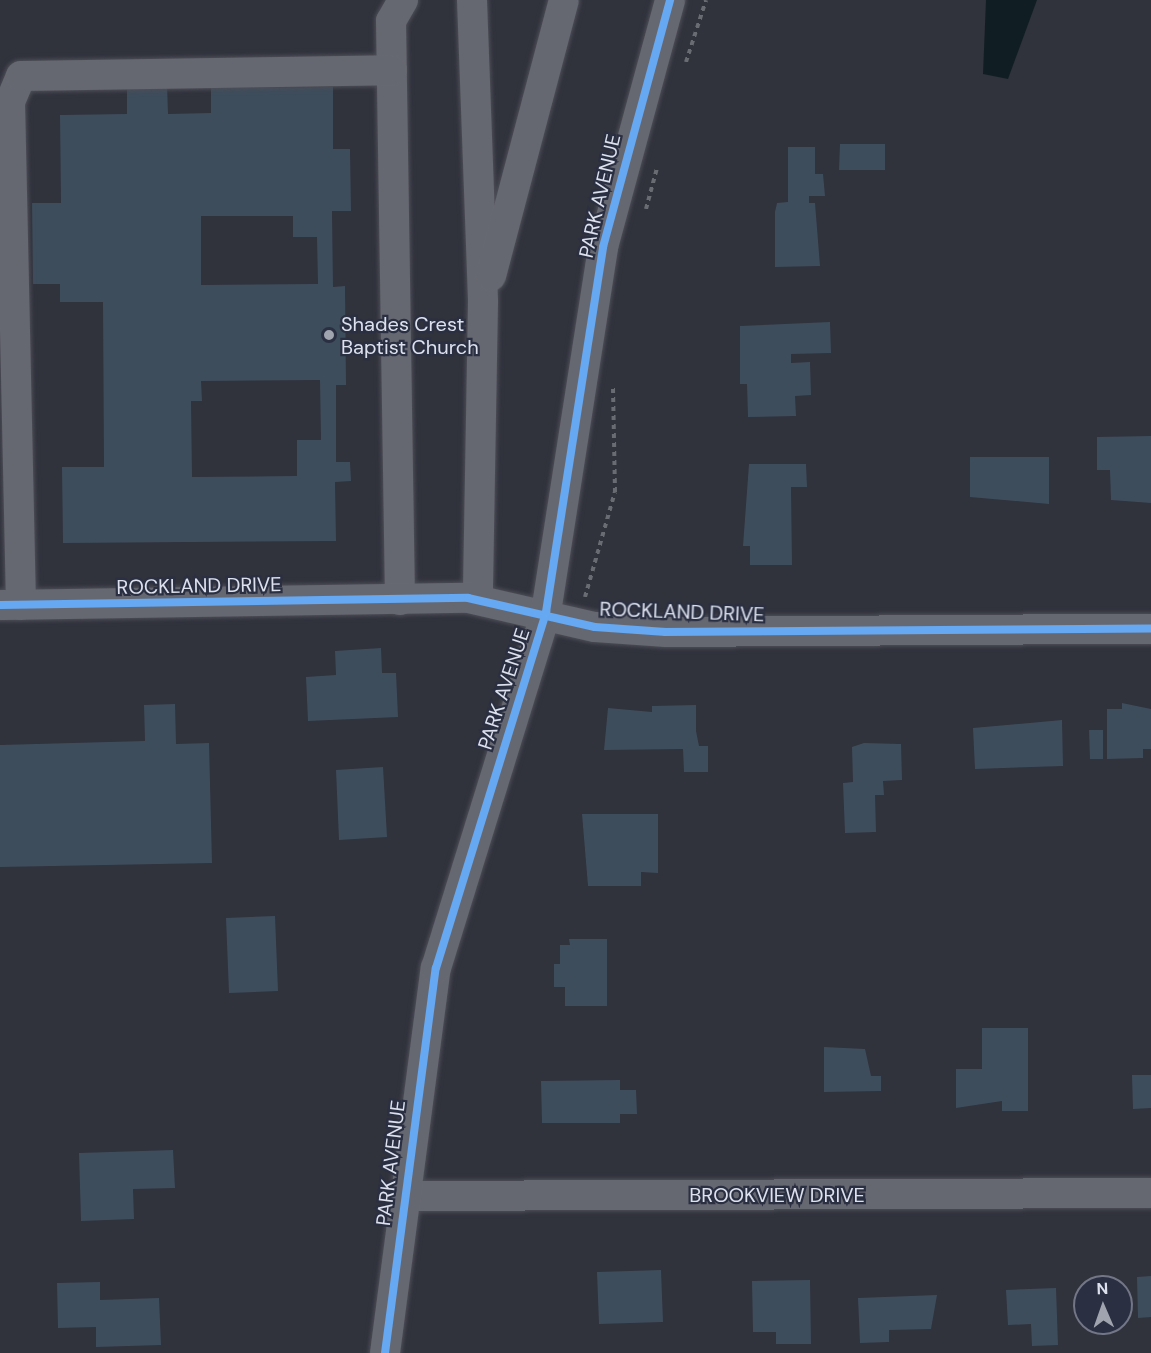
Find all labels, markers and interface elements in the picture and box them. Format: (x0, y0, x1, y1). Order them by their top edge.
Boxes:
street label: PARK AVENUE (574, 132, 626, 260)
place label: Shades Crest Baptist Church (341, 312, 479, 359)
marker: Shades Crest Baptist Church (322, 328, 336, 342)
street label: ROCKLAND DRIVE (116, 573, 282, 599)
street label: ROCKLAND DRIVE (599, 597, 765, 627)
street label: PARK AVENUE (473, 625, 535, 753)
street label: PARK AVENUE (371, 1099, 411, 1227)
street label: BROOKVIEW DRIVE (689, 1183, 865, 1207)
north arrow (1073, 1275, 1133, 1335)
text: N (1096, 1278, 1109, 1299)

